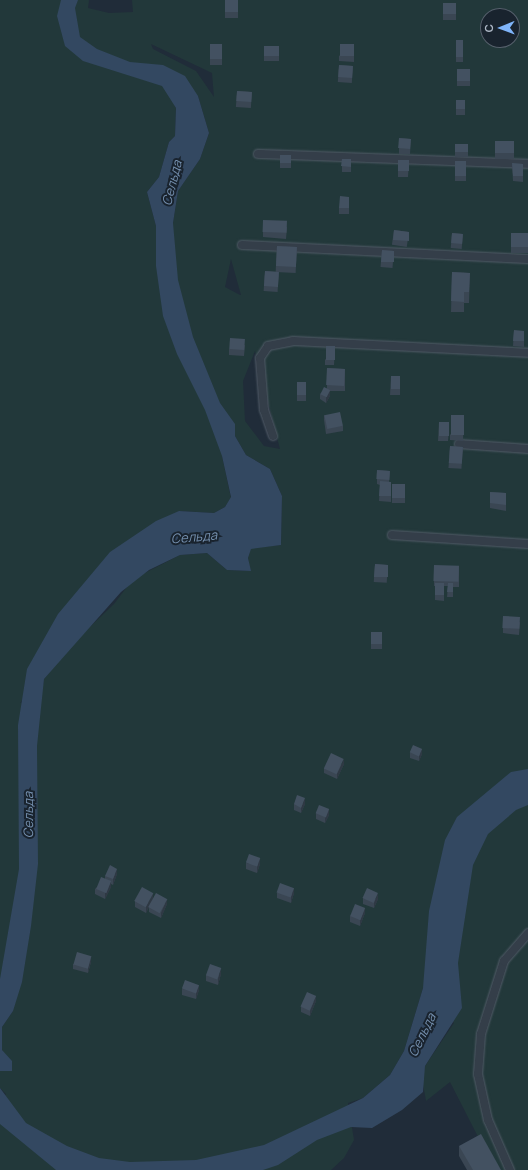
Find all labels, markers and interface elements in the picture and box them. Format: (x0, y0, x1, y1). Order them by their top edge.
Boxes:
north arrow (480, 8, 520, 48)
text: С (481, 24, 496, 32)
water label: Сельда (159, 159, 185, 207)
water label: Сельда (170, 527, 218, 547)
water label: Сельда (20, 792, 36, 838)
water label: Сельда (405, 1011, 439, 1059)

